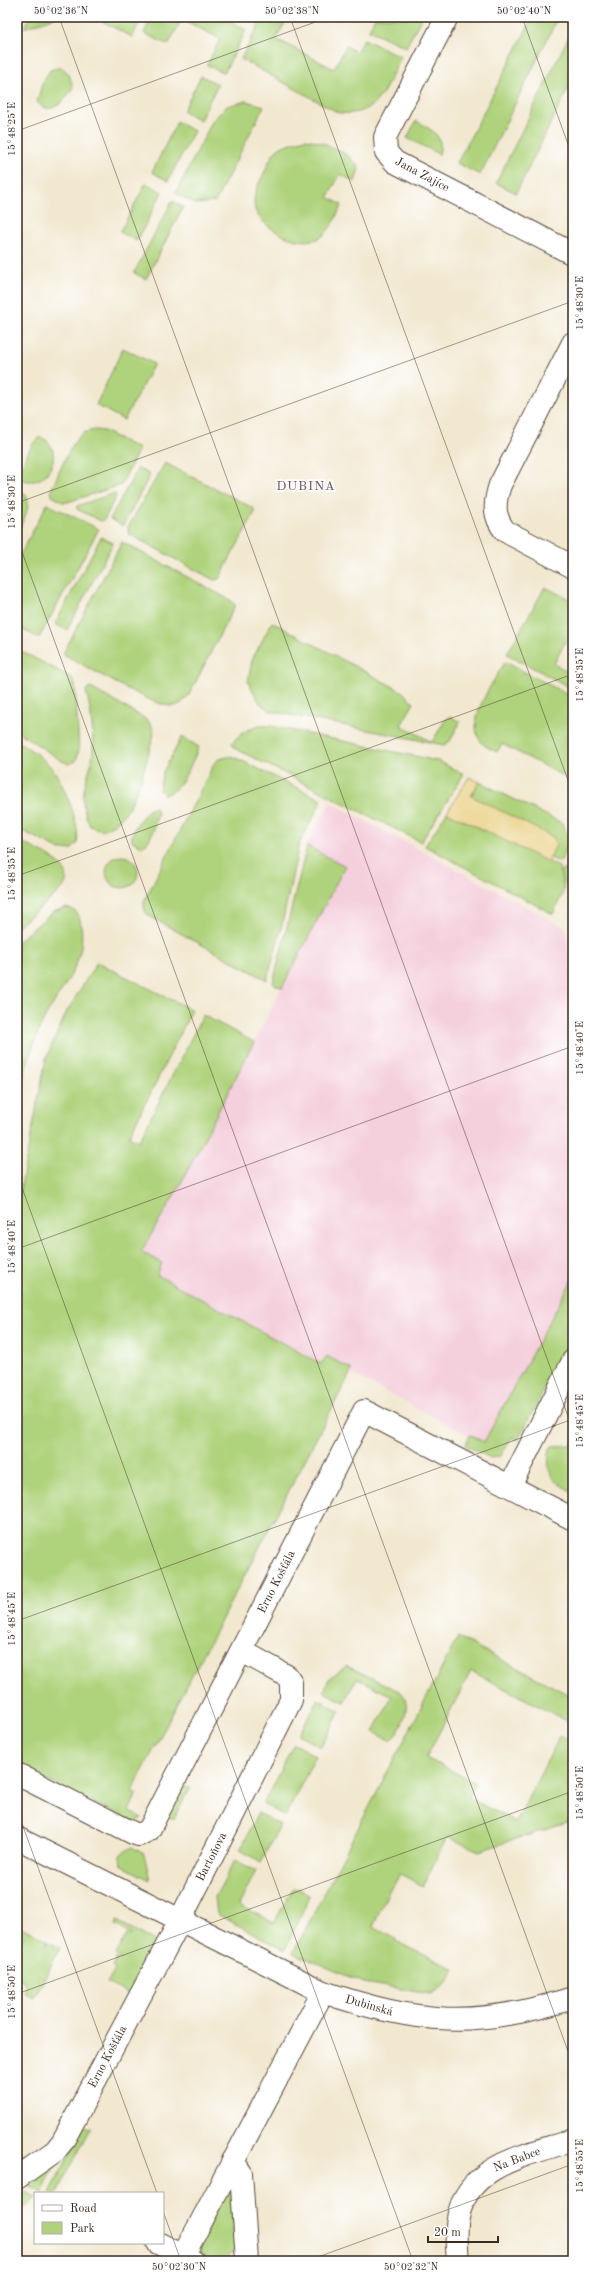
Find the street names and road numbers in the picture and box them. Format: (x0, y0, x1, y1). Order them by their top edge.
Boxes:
street label: Jana Zajíce (393, 156, 452, 195)
street label: Erno Košťála (256, 1549, 298, 1615)
street label: Bartoňova (195, 1831, 229, 1883)
street label: Dubinská (344, 1993, 394, 2019)
street label: Erno Košťála (87, 2024, 129, 2090)
street label: Na Babce (492, 2145, 543, 2174)

